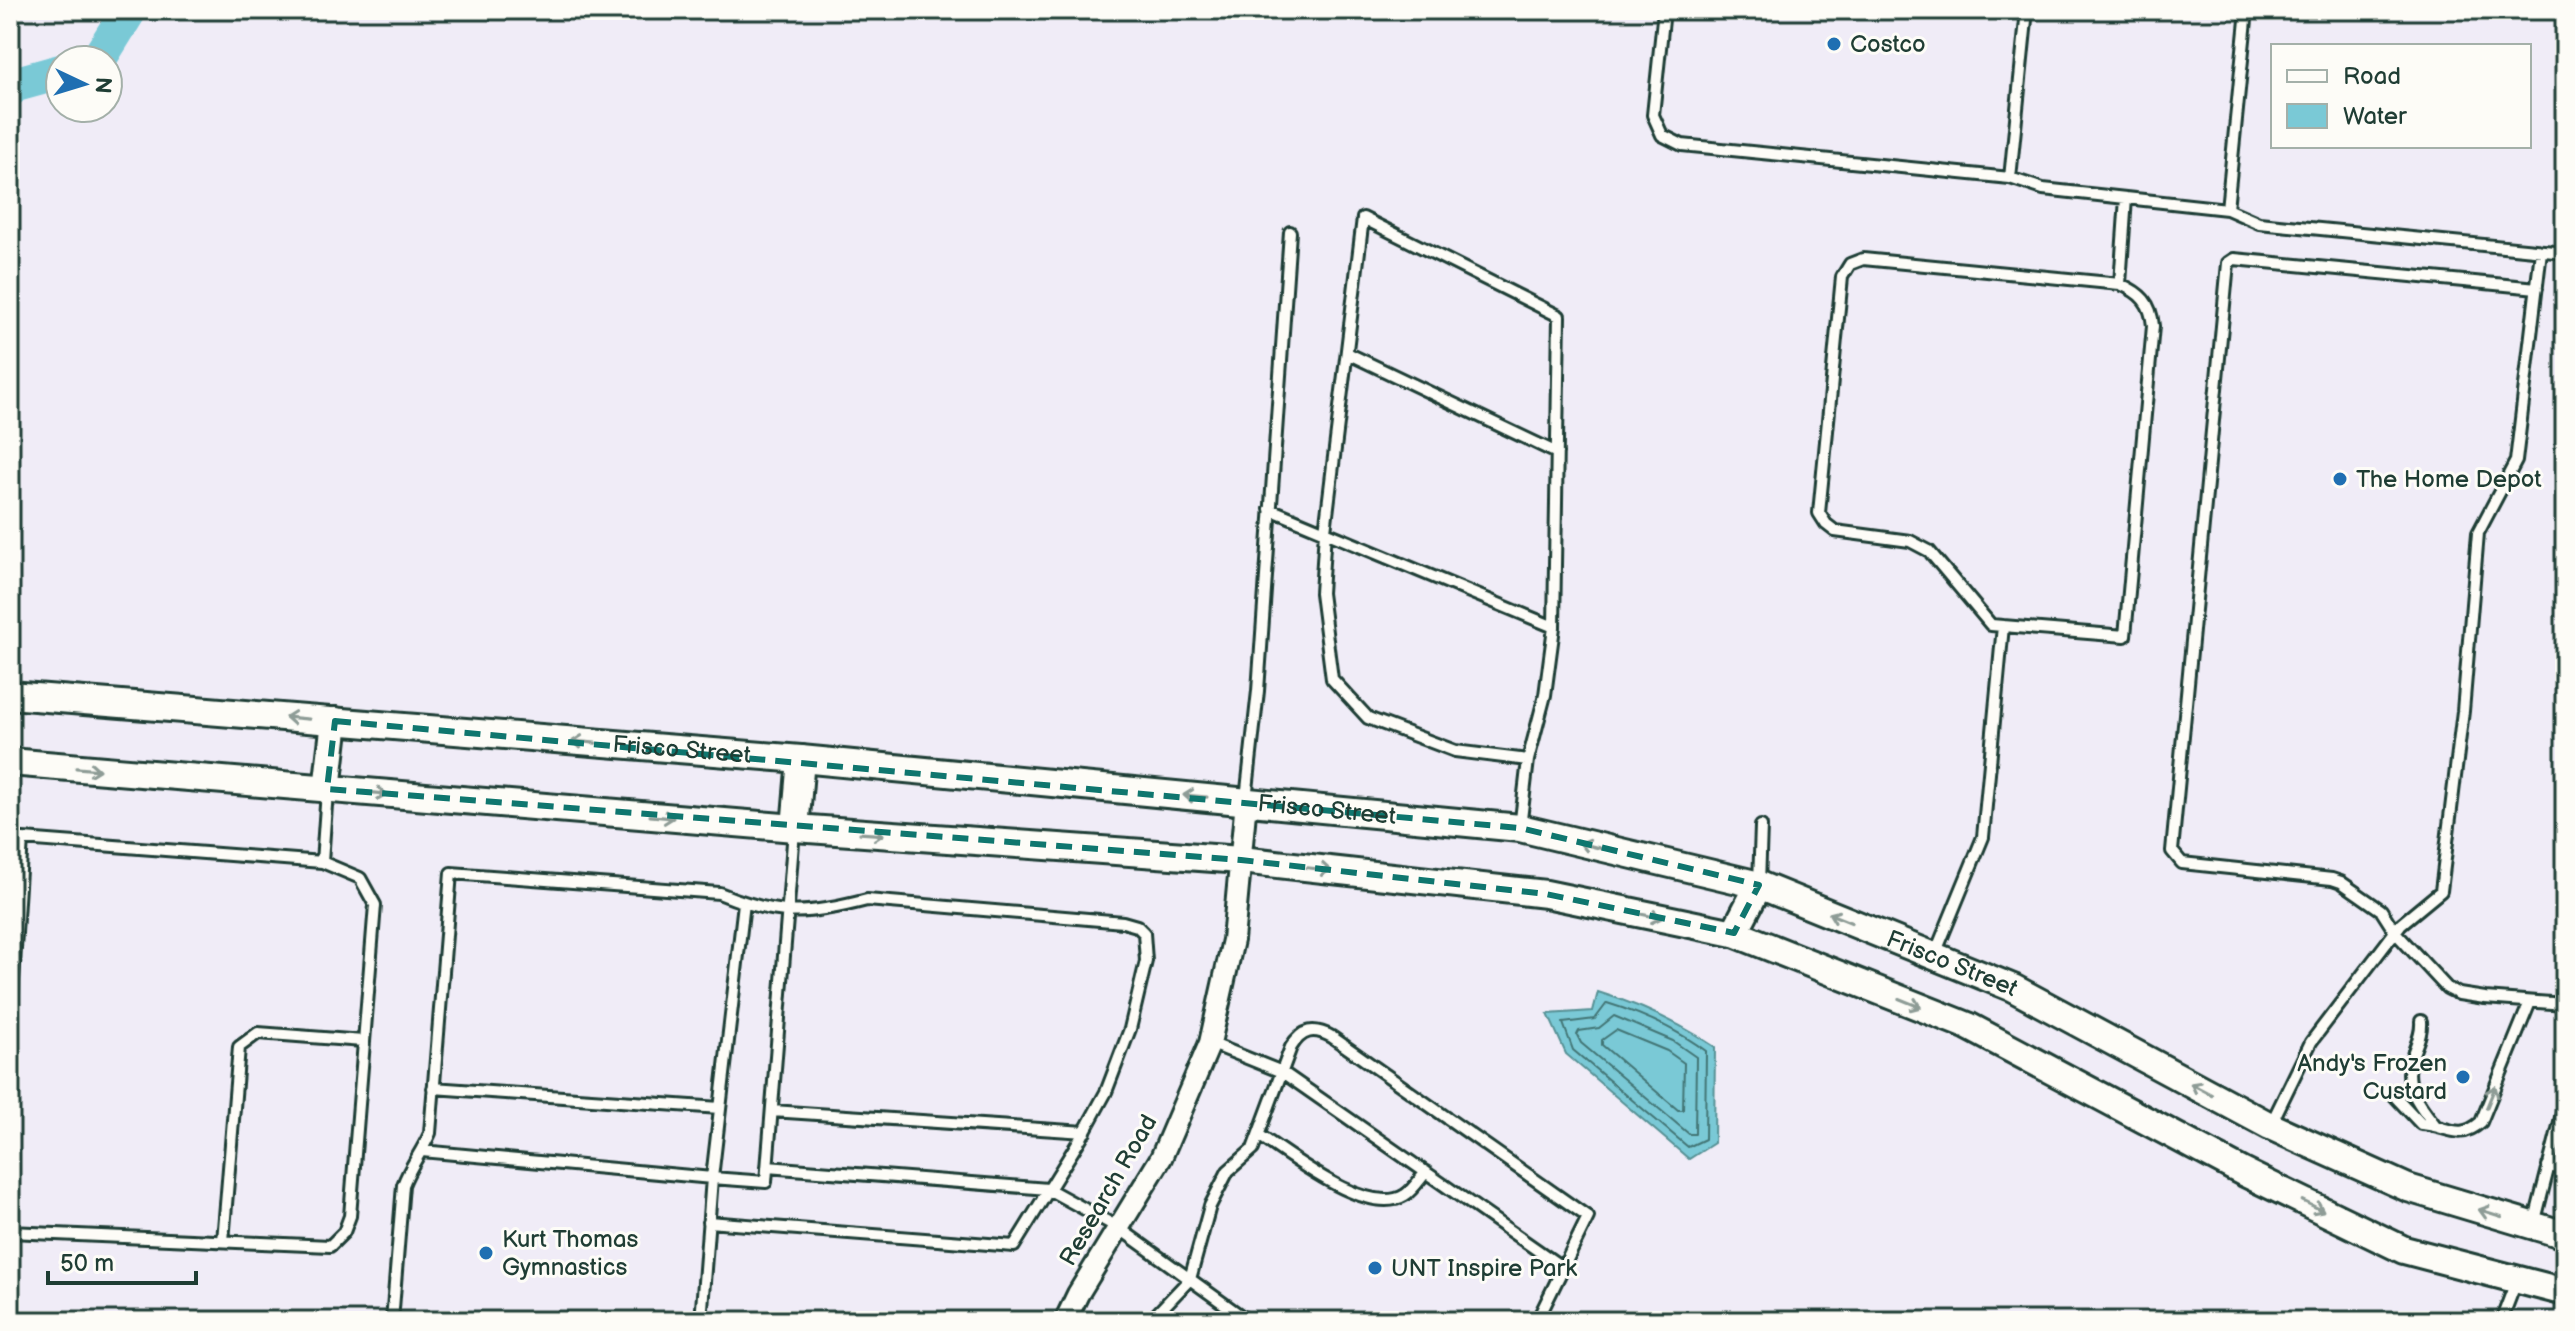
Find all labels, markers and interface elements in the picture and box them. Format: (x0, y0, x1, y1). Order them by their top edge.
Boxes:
place label: Costco (1850, 30, 1926, 59)
marker: Costco (1825, 35, 1843, 53)
north arrow (44, 44, 124, 124)
legend (2271, 44, 2531, 148)
text: Road (2343, 62, 2401, 91)
text: N (88, 76, 116, 94)
text: Water (2343, 102, 2407, 131)
place label: The Home Depot (2356, 465, 2542, 494)
marker: The Home Depot (2331, 470, 2349, 488)
one-way arrow (284, 710, 311, 725)
street label: Frisco Street (611, 730, 753, 770)
one-way arrow (571, 734, 598, 749)
one-way arrow (74, 762, 101, 777)
one-way arrow (361, 786, 388, 801)
one-way arrow (1182, 789, 1209, 804)
street label: Frisco Street (1256, 789, 1398, 831)
one-way arrow (648, 810, 675, 825)
one-way arrow (858, 827, 885, 842)
one-way arrow (1579, 837, 1605, 852)
one-way arrow (1305, 861, 1332, 876)
one-way arrow (1636, 909, 1662, 924)
one-way arrow (1828, 910, 1853, 924)
street label: Frisco Street (1882, 924, 2023, 1003)
one-way arrow (1897, 997, 1922, 1011)
place label: Andy's Frozen Custard (2297, 1049, 2447, 1106)
marker: Andy's Frozen Custard (2454, 1068, 2472, 1086)
one-way arrow (2190, 1081, 2214, 1097)
one-way arrow (2485, 1085, 2499, 1110)
street label: Research Road (1053, 1110, 1163, 1271)
one-way arrow (2301, 1199, 2325, 1214)
one-way arrow (2478, 1205, 2504, 1220)
place label: Kurt Thomas Gymnastics (502, 1225, 639, 1282)
scale bar (48, 1235, 196, 1285)
marker: Kurt Thomas Gymnastics (477, 1244, 495, 1262)
text: 50 m (60, 1249, 114, 1278)
place label: UNT Inspire Park (1391, 1254, 1577, 1283)
marker: UNT Inspire Park (1366, 1259, 1384, 1277)

